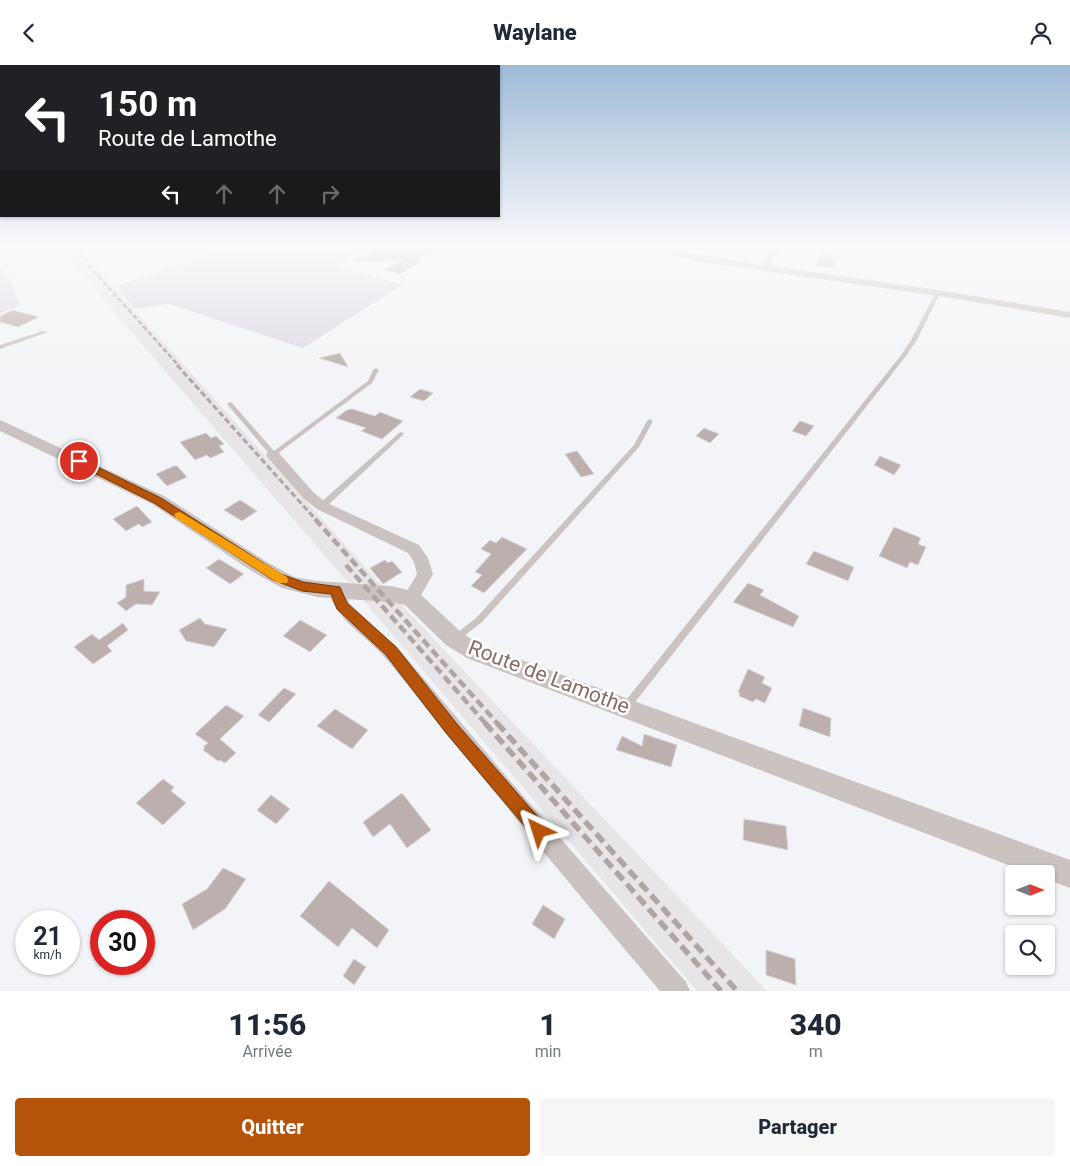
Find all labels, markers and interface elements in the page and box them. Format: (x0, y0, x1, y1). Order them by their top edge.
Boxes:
icon: back (15, 19, 43, 47)
icon: person (1027, 19, 1055, 47)
text: Waylane (493, 20, 577, 45)
text: 150 m (98, 84, 197, 125)
icon: left (15, 85, 80, 150)
text: Route de Lamothe (98, 126, 277, 151)
icon: left (157, 180, 185, 208)
icon: ahead (210, 180, 238, 208)
icon: ahead (263, 180, 291, 208)
icon: right (316, 180, 344, 208)
pin (58, 440, 100, 482)
icon: arrive (65, 447, 93, 475)
street label: Route de Lamothe (465, 635, 633, 719)
position arrow (512, 804, 564, 856)
north arrow (1005, 865, 1055, 915)
map controls (1005, 865, 1055, 975)
speed limit sign: 30 (90, 910, 155, 975)
text: 21 (33, 922, 62, 951)
button: search (1005, 925, 1055, 975)
text: km/h (33, 948, 62, 962)
text: 11:56 (228, 1007, 306, 1042)
text: 1 (539, 1007, 557, 1042)
text: 340 (790, 1007, 842, 1042)
text: Arrivée (242, 1042, 292, 1061)
text: min (535, 1042, 561, 1061)
text: m (809, 1042, 823, 1061)
button: Quitter (15, 1098, 530, 1156)
button: Partager (540, 1098, 1055, 1156)

